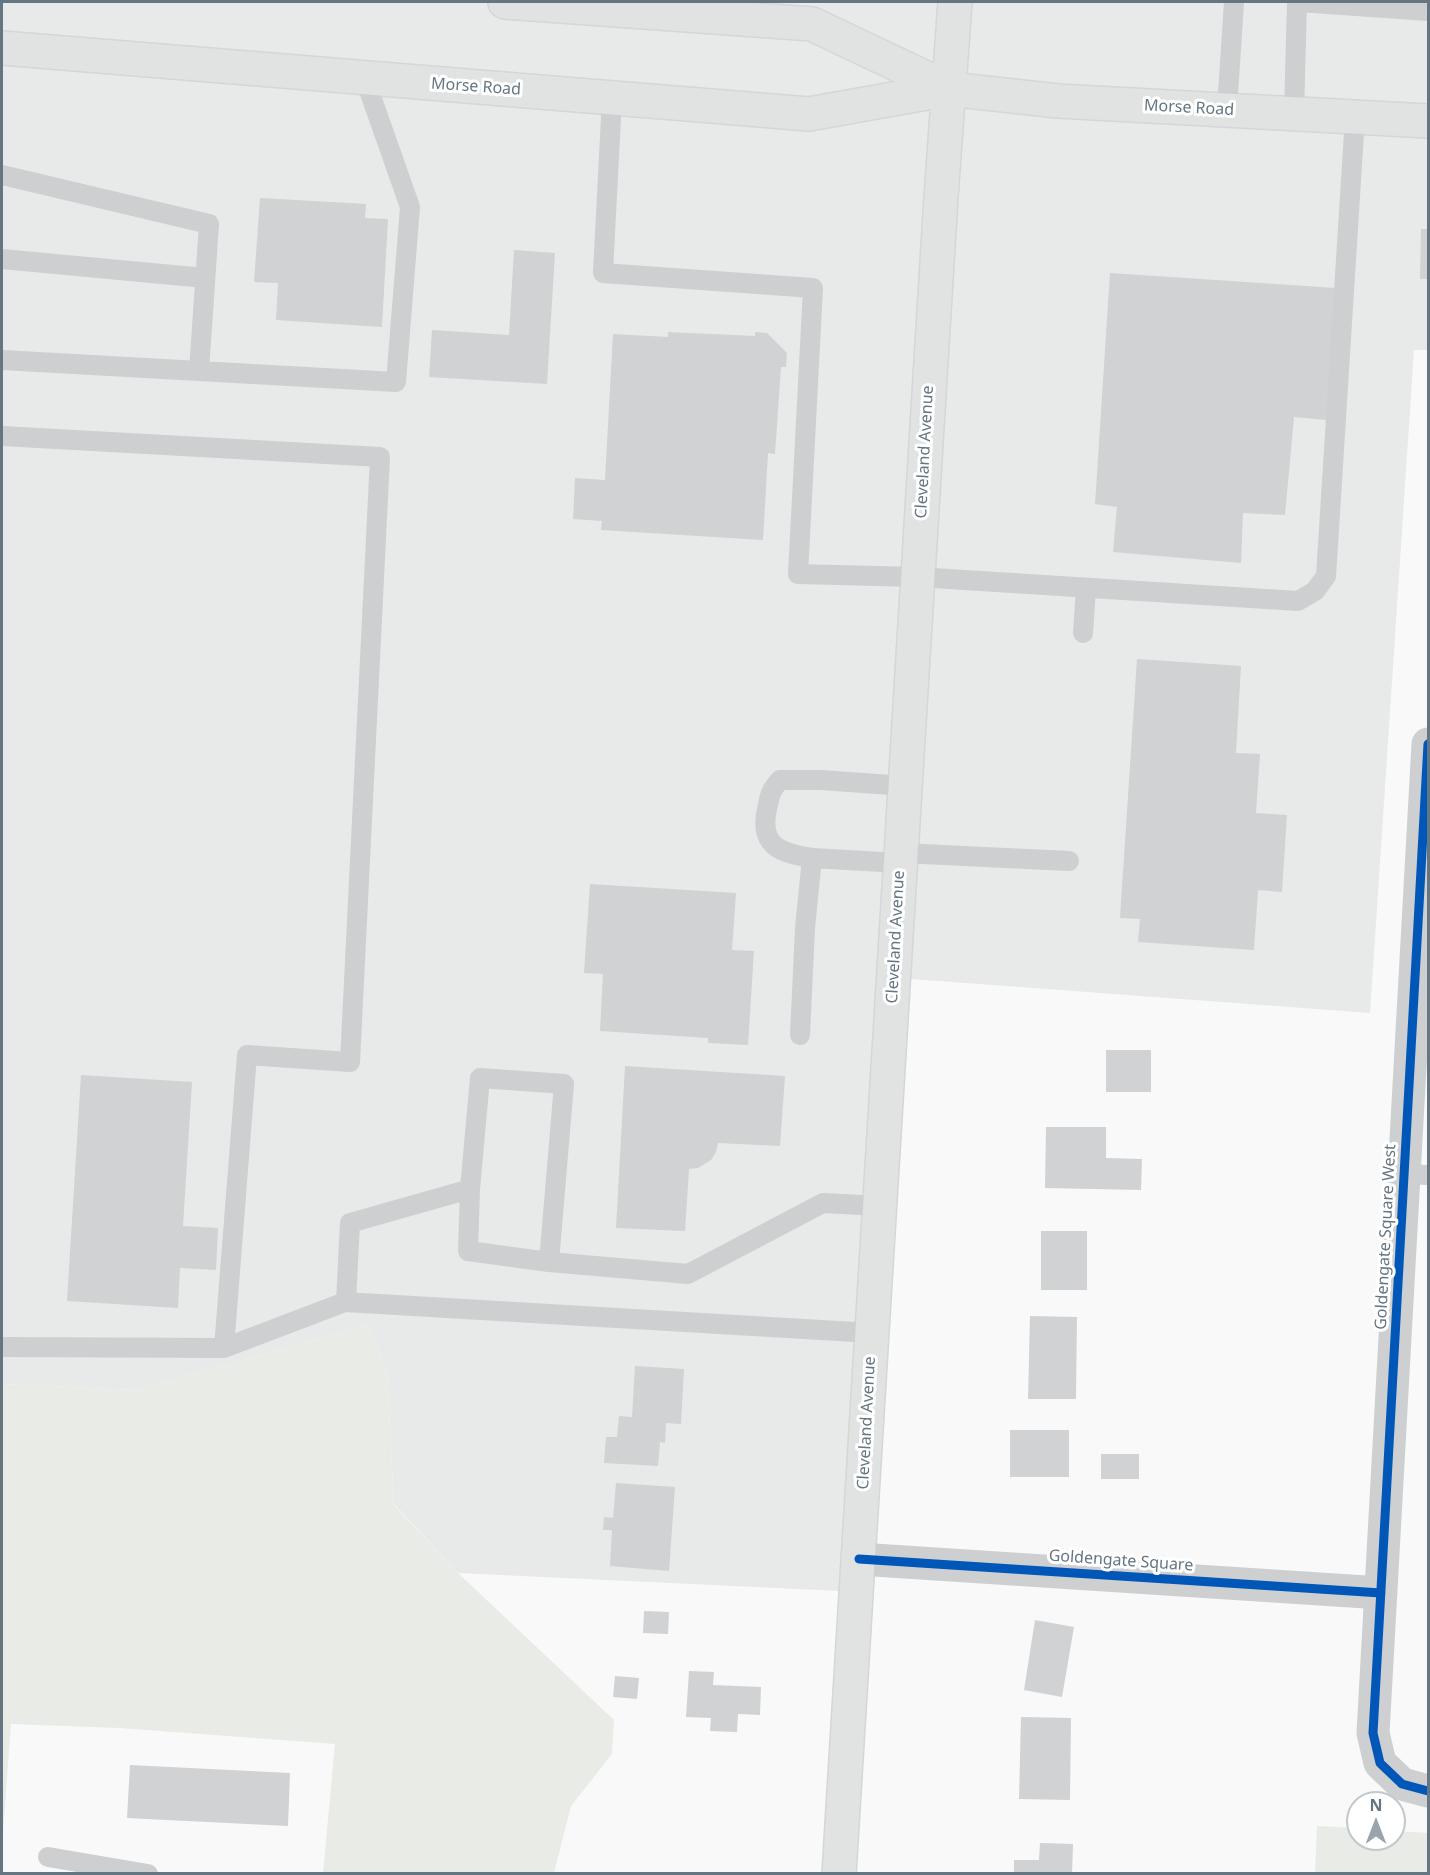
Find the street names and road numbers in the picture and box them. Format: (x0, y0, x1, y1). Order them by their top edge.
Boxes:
street label: Morse Road (430, 74, 522, 100)
street label: Morse Road (1144, 96, 1234, 120)
street label: Cleveland Avenue (912, 385, 938, 519)
street label: Cleveland Avenue (883, 870, 909, 1004)
street label: Goldengate Square West (1372, 1144, 1400, 1330)
street label: Cleveland Avenue (854, 1356, 880, 1490)
street label: Goldengate Square (1048, 1546, 1194, 1576)

